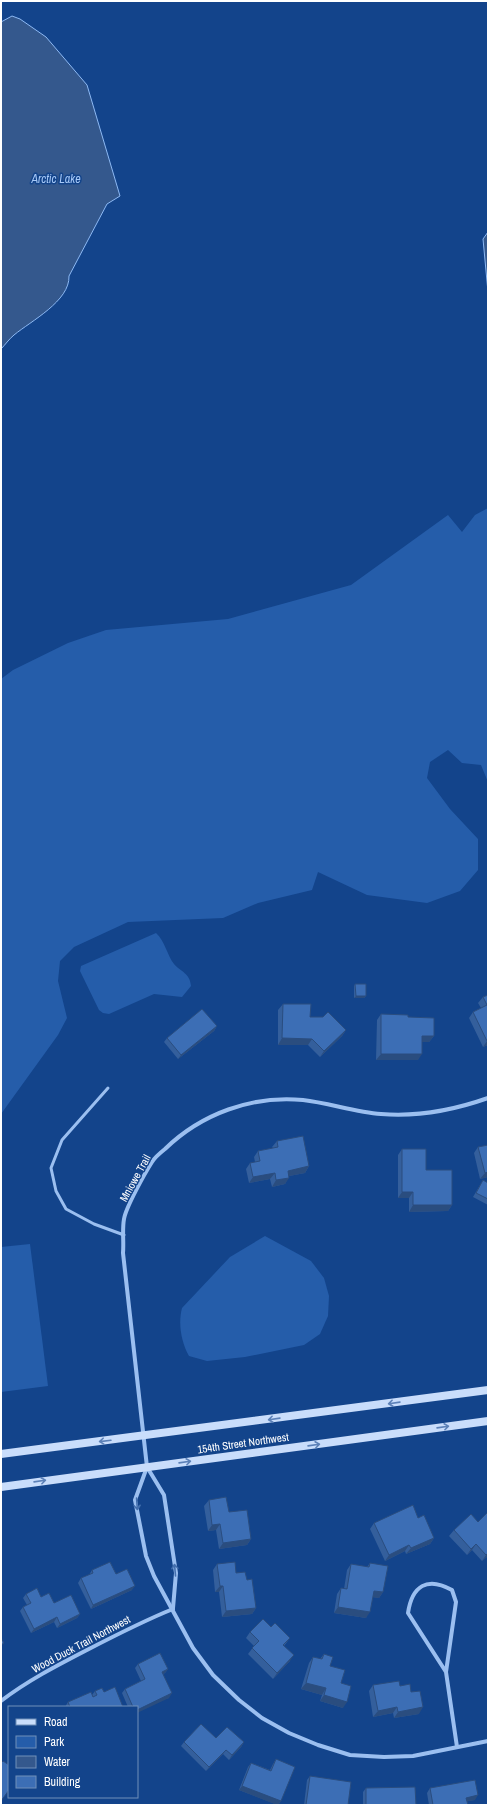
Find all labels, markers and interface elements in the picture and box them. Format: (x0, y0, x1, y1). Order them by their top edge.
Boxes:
water label: Arctic Lake (30, 171, 81, 187)
street label: Mniowe Trail (116, 1152, 154, 1204)
one-way arrow (388, 1399, 401, 1407)
one-way arrow (267, 1415, 280, 1423)
one-way arrow (436, 1424, 449, 1431)
street label: 154th Street Northwest (196, 1430, 290, 1456)
one-way arrow (99, 1438, 112, 1445)
one-way arrow (307, 1441, 320, 1449)
one-way arrow (178, 1458, 191, 1466)
one-way arrow (33, 1478, 46, 1485)
one-way arrow (133, 1497, 140, 1510)
one-way arrow (172, 1564, 179, 1577)
street label: Wood Duck Trail Northwest (29, 1612, 133, 1676)
legend (8, 1706, 138, 1798)
text: Road (44, 1714, 68, 1730)
text: Park (44, 1734, 64, 1750)
text: Water (44, 1754, 71, 1770)
text: Building (44, 1774, 81, 1790)

